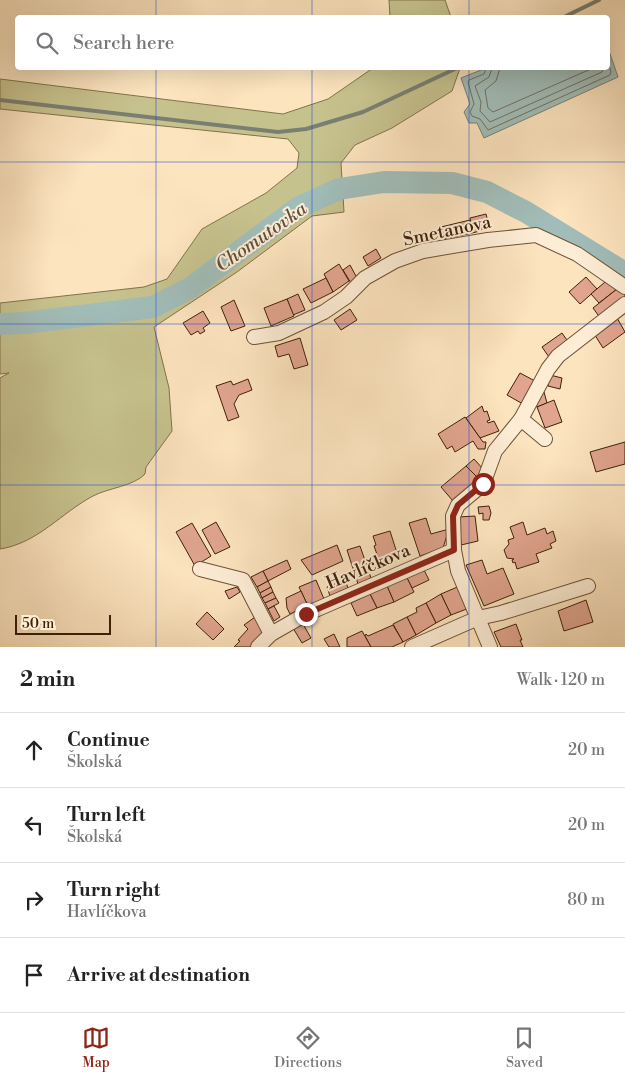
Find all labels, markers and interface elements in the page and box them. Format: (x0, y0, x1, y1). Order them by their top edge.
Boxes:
search box (15, 15, 610, 70)
icon: search (33, 29, 61, 57)
text: Search here (73, 31, 174, 55)
water label: Chomutovka (211, 197, 312, 277)
street label: Smetanova (401, 210, 494, 252)
route start (472, 473, 495, 496)
street label: Havlíčkova (322, 539, 415, 595)
route end (295, 603, 318, 626)
scale bar (15, 612, 111, 635)
text: 50 m (22, 615, 54, 633)
text: 2 min (20, 667, 75, 693)
text: Walk · 120 m (517, 670, 605, 690)
text: Continue (67, 728, 150, 752)
icon: ahead (20, 736, 48, 764)
text: 20 m (568, 740, 605, 760)
text: Školská (67, 752, 122, 772)
text: Turn left (67, 803, 146, 827)
icon: left (20, 811, 48, 839)
text: 20 m (568, 815, 605, 835)
text: Školská (67, 827, 122, 847)
text: Turn right (67, 878, 160, 902)
icon: right (20, 886, 48, 914)
text: 80 m (567, 890, 605, 910)
text: Havlíčkova (67, 902, 147, 922)
icon: arrive (20, 961, 48, 989)
text: Arrive at destination (67, 963, 250, 987)
tab: Map (82, 1024, 110, 1072)
tab: Directions (274, 1024, 342, 1072)
tab: Saved (506, 1024, 543, 1072)

